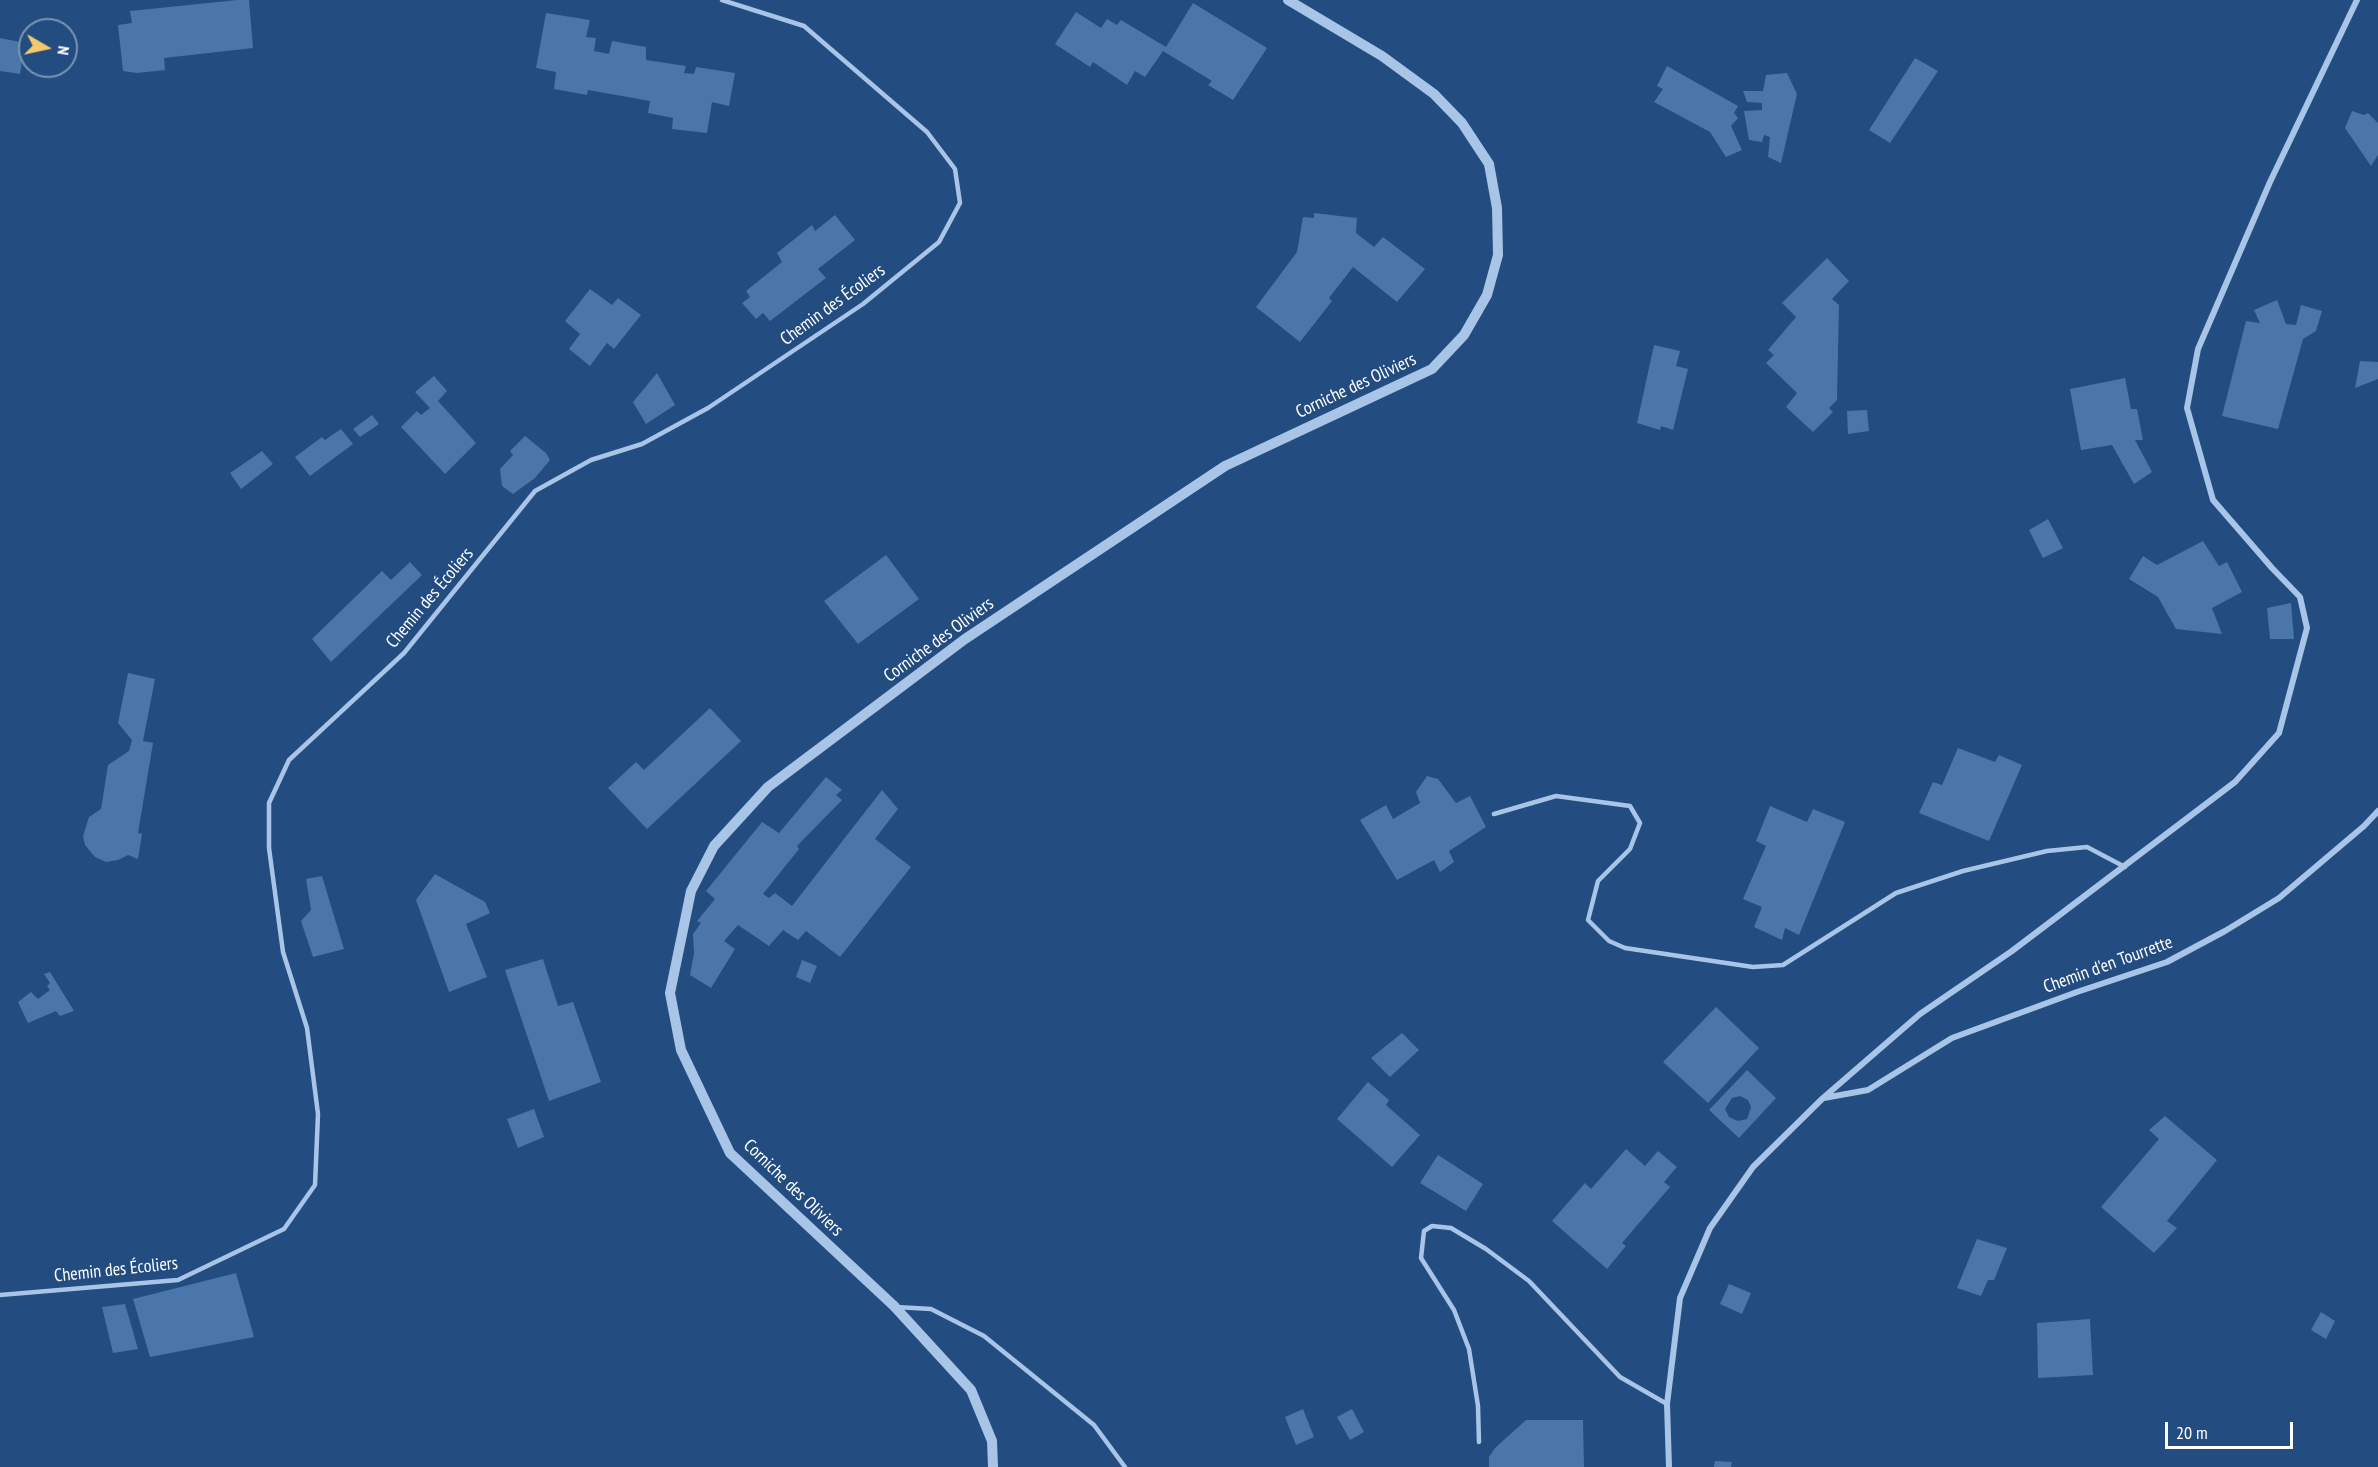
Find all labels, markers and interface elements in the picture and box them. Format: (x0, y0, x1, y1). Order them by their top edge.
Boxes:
north arrow (18, 18, 78, 78)
text: N (53, 45, 74, 56)
street label: Chemin des Écoliers (776, 260, 890, 350)
street label: Corniche des Oliviers (1292, 349, 1420, 423)
street label: Chemin des Écoliers (382, 543, 478, 653)
street label: Corniche des Oliviers (880, 593, 998, 687)
street label: Chemin d'en Tourrette (2040, 932, 2176, 998)
street label: Corniche des Oliviers (739, 1135, 847, 1241)
street label: Chemin des Écoliers (53, 1253, 179, 1287)
scale bar (2168, 1410, 2296, 1448)
text: 20 m (2176, 1421, 2208, 1444)

